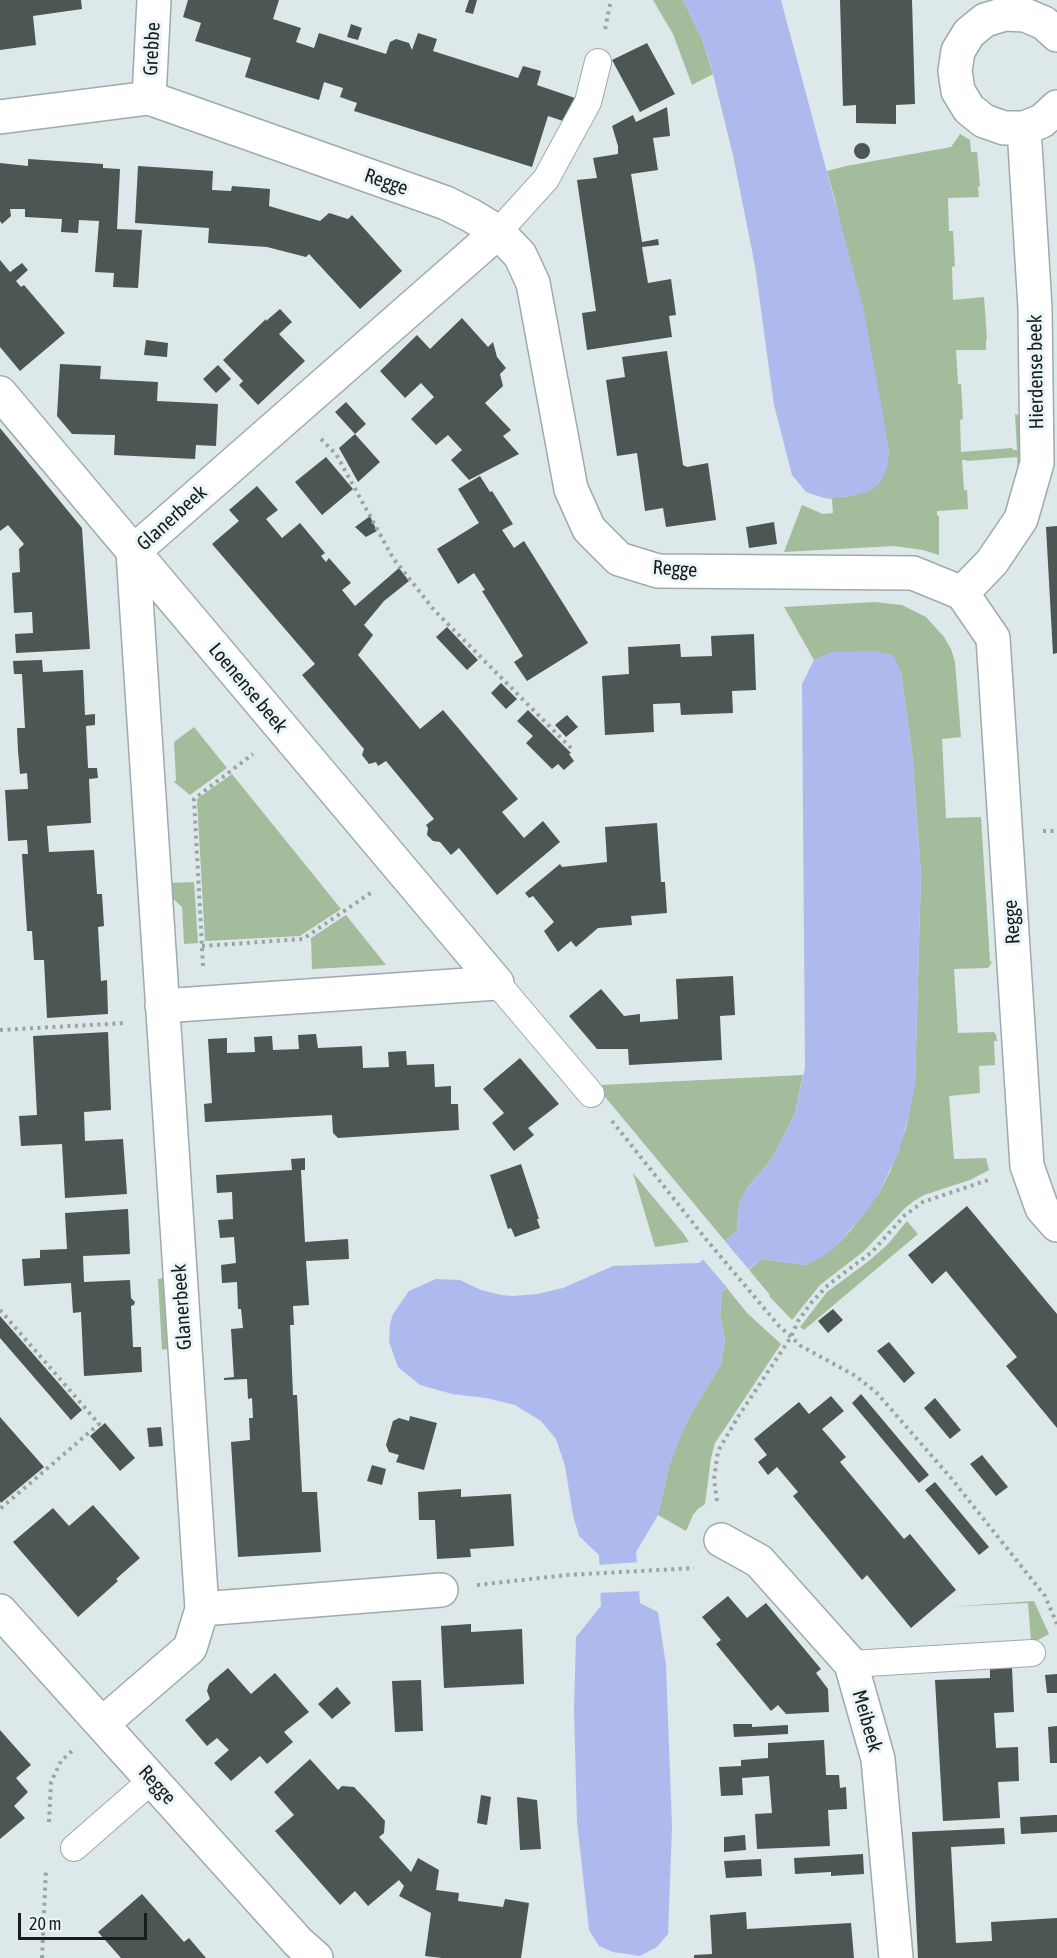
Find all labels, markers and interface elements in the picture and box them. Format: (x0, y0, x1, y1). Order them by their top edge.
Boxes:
street label: Grebbe (139, 22, 165, 76)
street label: Regge (361, 163, 411, 201)
street label: Hierdense beek (1023, 314, 1049, 430)
street label: Glanerbeek (132, 480, 212, 556)
street label: Regge (652, 555, 698, 583)
street label: Loenense beek (203, 638, 293, 738)
street label: Regge (998, 899, 1026, 945)
street label: Glanerbeek (167, 1263, 197, 1351)
street label: Meibeek (847, 1687, 887, 1755)
street label: Regge (133, 1760, 181, 1810)
scale bar (21, 1901, 150, 1939)
text: 20 m (29, 1913, 61, 1934)

